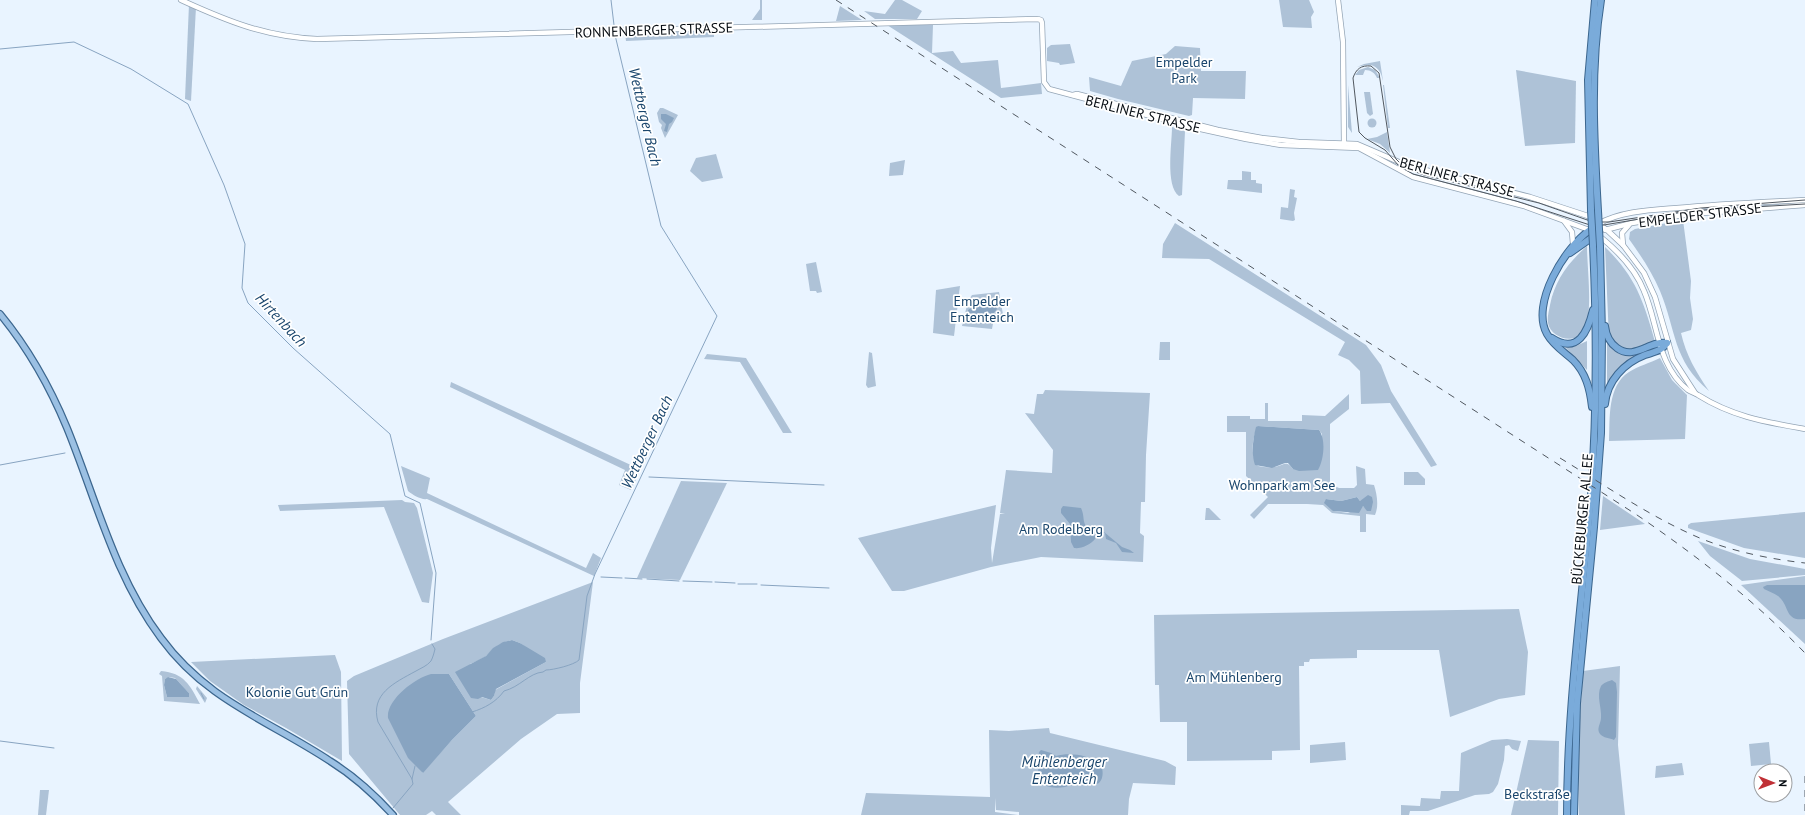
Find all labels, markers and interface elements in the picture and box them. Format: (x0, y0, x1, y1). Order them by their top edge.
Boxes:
street label: RONNENBERGER STRASSE (575, 18, 733, 42)
park label: Empelder Park (1155, 53, 1213, 87)
water label: Wettberger Bach (625, 66, 666, 168)
street label: BERLINER STRASSE (1084, 91, 1202, 137)
street label: BERLINER STRASSE (1398, 153, 1516, 201)
street label: EMPELDER STRASSE (1638, 199, 1762, 231)
water label: Hirtenbach (252, 289, 311, 351)
park label: Empelder Ententeich (950, 292, 1014, 326)
water label: Wettberger Bach (617, 392, 676, 491)
street label: BÜCKEBURGER ALLEE (1567, 453, 1597, 585)
park label: Wohnpark am See (1229, 476, 1335, 494)
park label: Am Rodelberg (1019, 520, 1103, 538)
park label: Am Mühlenberg (1186, 668, 1282, 686)
park label: Kolonie Gut Grün (246, 683, 348, 701)
water label: Mühlenberger Ententeich (1022, 752, 1108, 788)
north arrow (1753, 763, 1793, 803)
text: N (1776, 779, 1790, 787)
park label: Beckstraße (1504, 785, 1570, 803)

